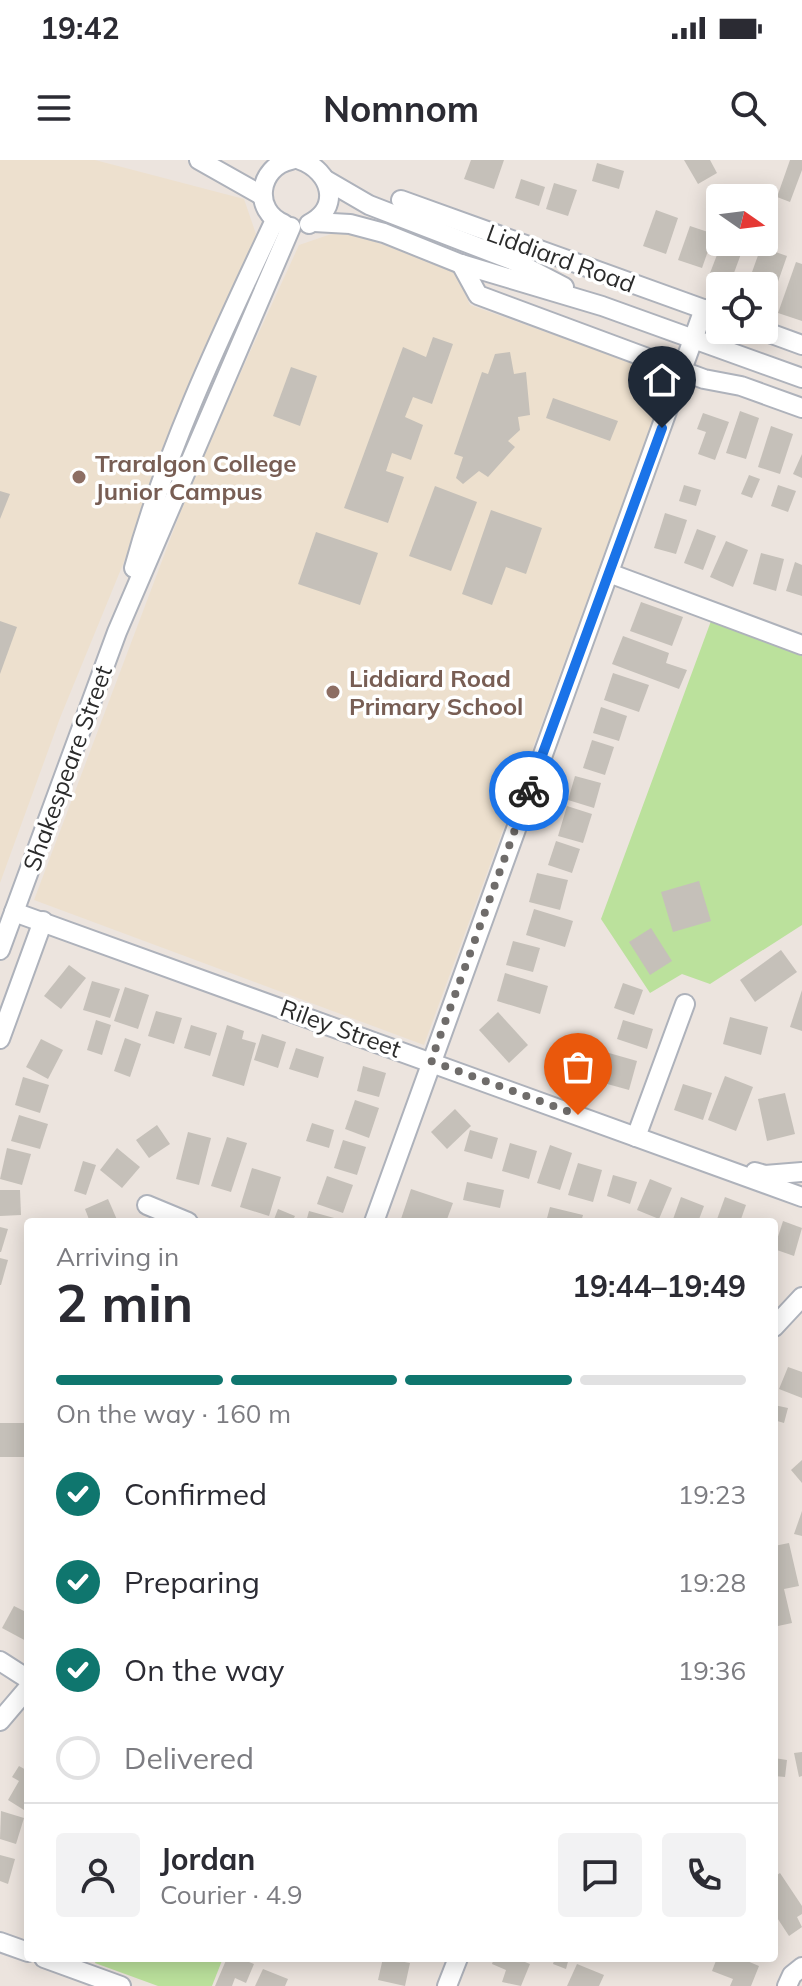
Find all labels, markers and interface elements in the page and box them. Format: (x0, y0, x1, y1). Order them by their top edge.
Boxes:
text: 19:42 (40, 9, 119, 47)
icon: menu (32, 86, 76, 130)
text: Nomnom (323, 86, 479, 131)
icon: search (726, 86, 770, 130)
north arrow (706, 184, 778, 256)
map controls (706, 184, 778, 344)
street label: Liddiard Road (483, 217, 639, 299)
button: locate (706, 272, 778, 344)
pin (628, 346, 696, 428)
icon: home (640, 358, 684, 402)
place label: Traralgon College Junior Campus (95, 448, 296, 506)
marker: Traralgon College Junior Campus (70, 468, 88, 486)
street label: Shakespeare Street (16, 661, 118, 875)
place label: Liddiard Road Primary School (349, 663, 523, 721)
marker: Liddiard Road Primary School (324, 683, 342, 701)
courier (489, 751, 569, 831)
icon: bike (507, 769, 551, 813)
street label: Riley Street (277, 992, 405, 1064)
pin (544, 1033, 612, 1115)
icon: bag (556, 1045, 600, 1089)
text: Arriving in (56, 1240, 179, 1273)
text: 19:44–19:49 (572, 1267, 746, 1305)
text: 2 min (56, 1270, 193, 1335)
text: On the way · 160 m (56, 1397, 291, 1430)
icon: check (56, 1472, 100, 1516)
text: Confirmed (124, 1475, 267, 1513)
text: 19:23 (678, 1478, 746, 1511)
icon: check (56, 1560, 100, 1604)
text: Preparing (124, 1563, 260, 1601)
text: 19:28 (678, 1566, 746, 1599)
icon: check (56, 1648, 100, 1692)
text: On the way (124, 1651, 284, 1689)
text: 19:36 (678, 1654, 746, 1687)
text: Delivered (124, 1739, 254, 1777)
button: person (56, 1833, 140, 1917)
button: chat (558, 1833, 642, 1917)
button: phone (662, 1833, 746, 1917)
text: Jordan (160, 1840, 255, 1878)
text: Courier · 4.9 (160, 1878, 303, 1911)

